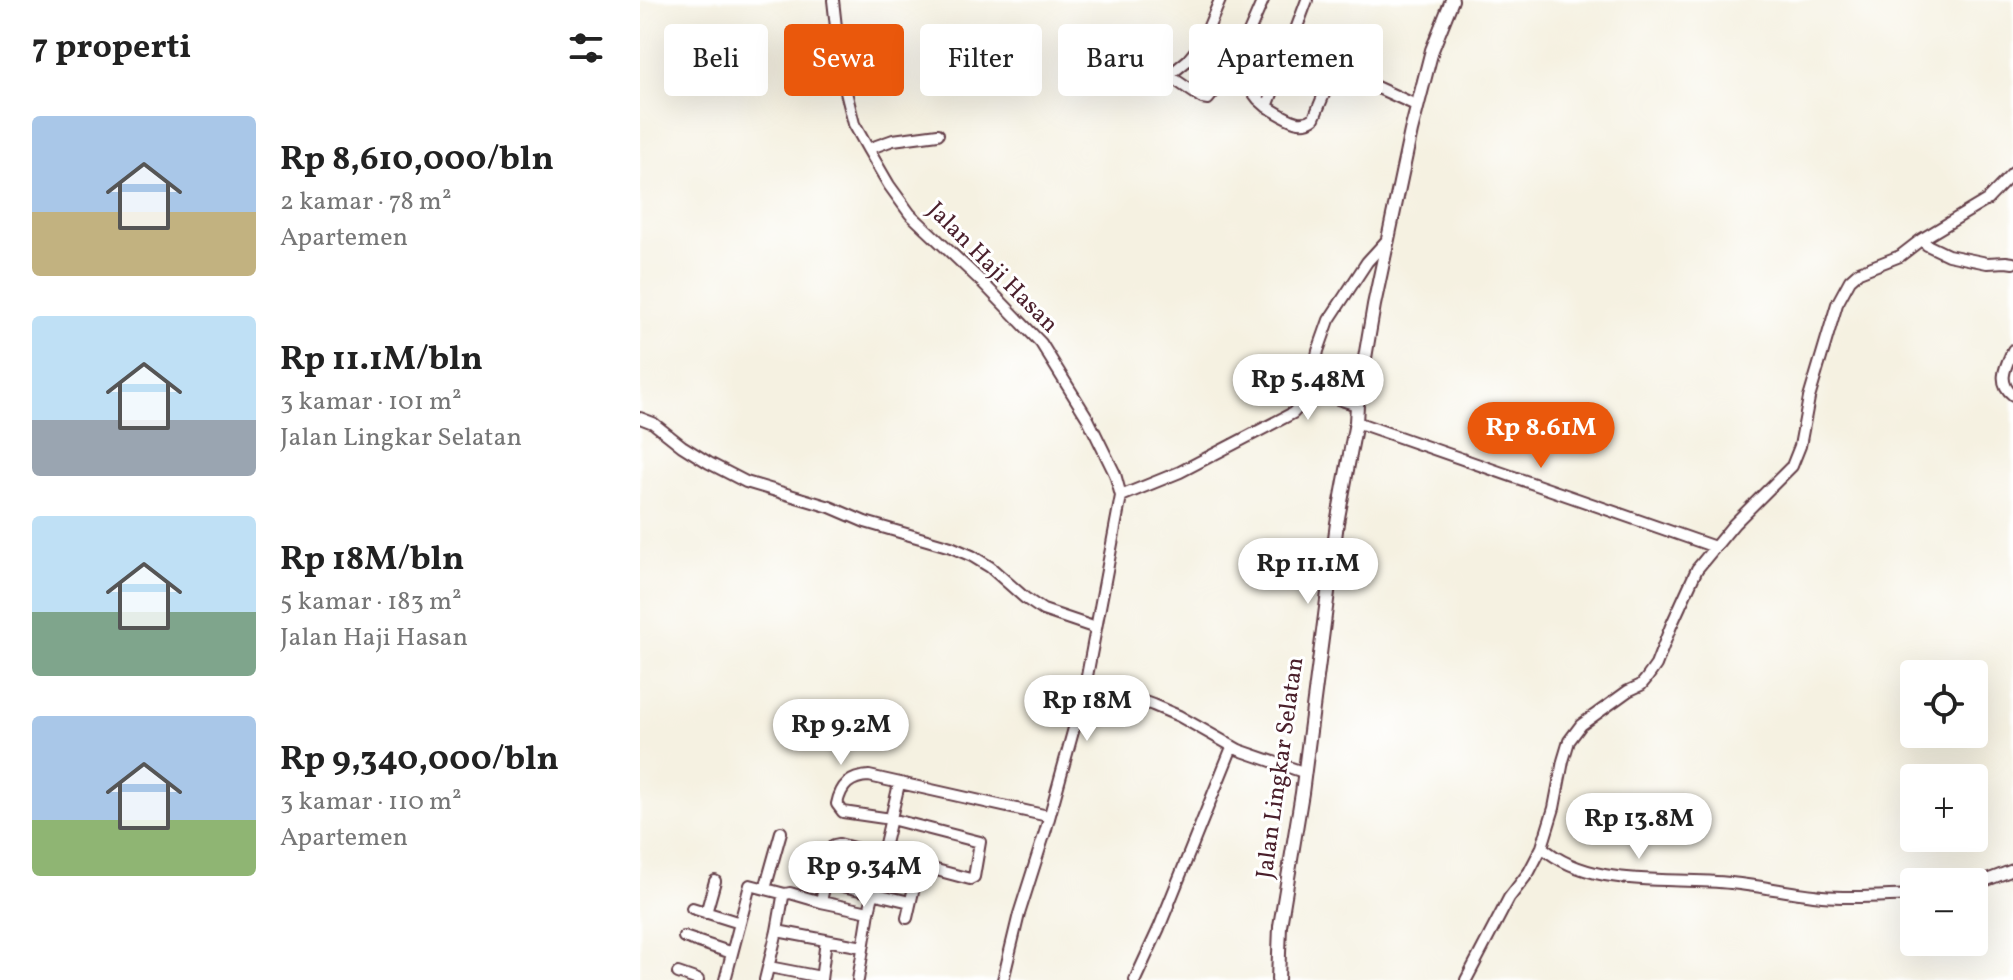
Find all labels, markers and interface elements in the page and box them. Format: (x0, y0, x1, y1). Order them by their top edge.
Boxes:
chip: Beli (664, 24, 768, 96)
chip: Sewa (784, 24, 904, 96)
chip: Filter (920, 24, 1042, 96)
chip: Baru (1058, 24, 1173, 96)
chip: Apartemen (1189, 24, 1383, 96)
text: 7 properti (32, 25, 191, 72)
icon: filters (564, 26, 608, 70)
text: Rp 8,610,000/bln (280, 137, 554, 184)
icon: home (96, 148, 192, 244)
text: 2 kamar · 78 m² (280, 184, 452, 220)
street label: Jalan Haji Hasan (919, 195, 1065, 341)
text: Apartemen (280, 220, 408, 256)
text: Rp 11.1M/bln (280, 337, 483, 384)
icon: home (96, 348, 192, 444)
pin: Rp 5.48M (1225, 354, 1391, 422)
text: Rp 5.48M (1251, 362, 1365, 398)
text: 3 kamar · 101 m² (280, 384, 462, 420)
pin: Rp 8.61M (1458, 402, 1624, 470)
text: Rp 8.61M (1486, 410, 1596, 446)
text: Jalan Lingkar Selatan (280, 420, 522, 456)
text: Rp 18M/bln (280, 537, 464, 584)
pin: Rp 11.1M (1225, 538, 1391, 606)
text: Rp 11.1M (1256, 546, 1360, 582)
icon: home (96, 548, 192, 644)
text: 5 kamar · 183 m² (280, 584, 462, 620)
text: Jalan Haji Hasan (280, 620, 468, 656)
street label: Jalan Lingkar Selatan (1249, 655, 1313, 881)
map controls (1900, 660, 1988, 956)
button: locate (1900, 660, 1988, 748)
pin: Rp 18M (1022, 675, 1152, 743)
text: Rp 18M (1042, 683, 1132, 719)
pin: Rp 9.2M (767, 699, 915, 767)
text: Rp 9.2M (791, 707, 891, 743)
text: Rp 9,340,000/bln (280, 737, 559, 784)
icon: home (96, 748, 192, 844)
button: + (1900, 764, 1988, 852)
text: 3 kamar · 110 m² (280, 784, 462, 820)
pin: Rp 13.8M (1556, 793, 1722, 861)
text: Rp 13.8M (1584, 801, 1694, 837)
text: Apartemen (280, 820, 408, 856)
pin: Rp 9.34M (781, 841, 947, 909)
text: Rp 9.34M (806, 849, 922, 885)
button: − (1900, 868, 1988, 956)

